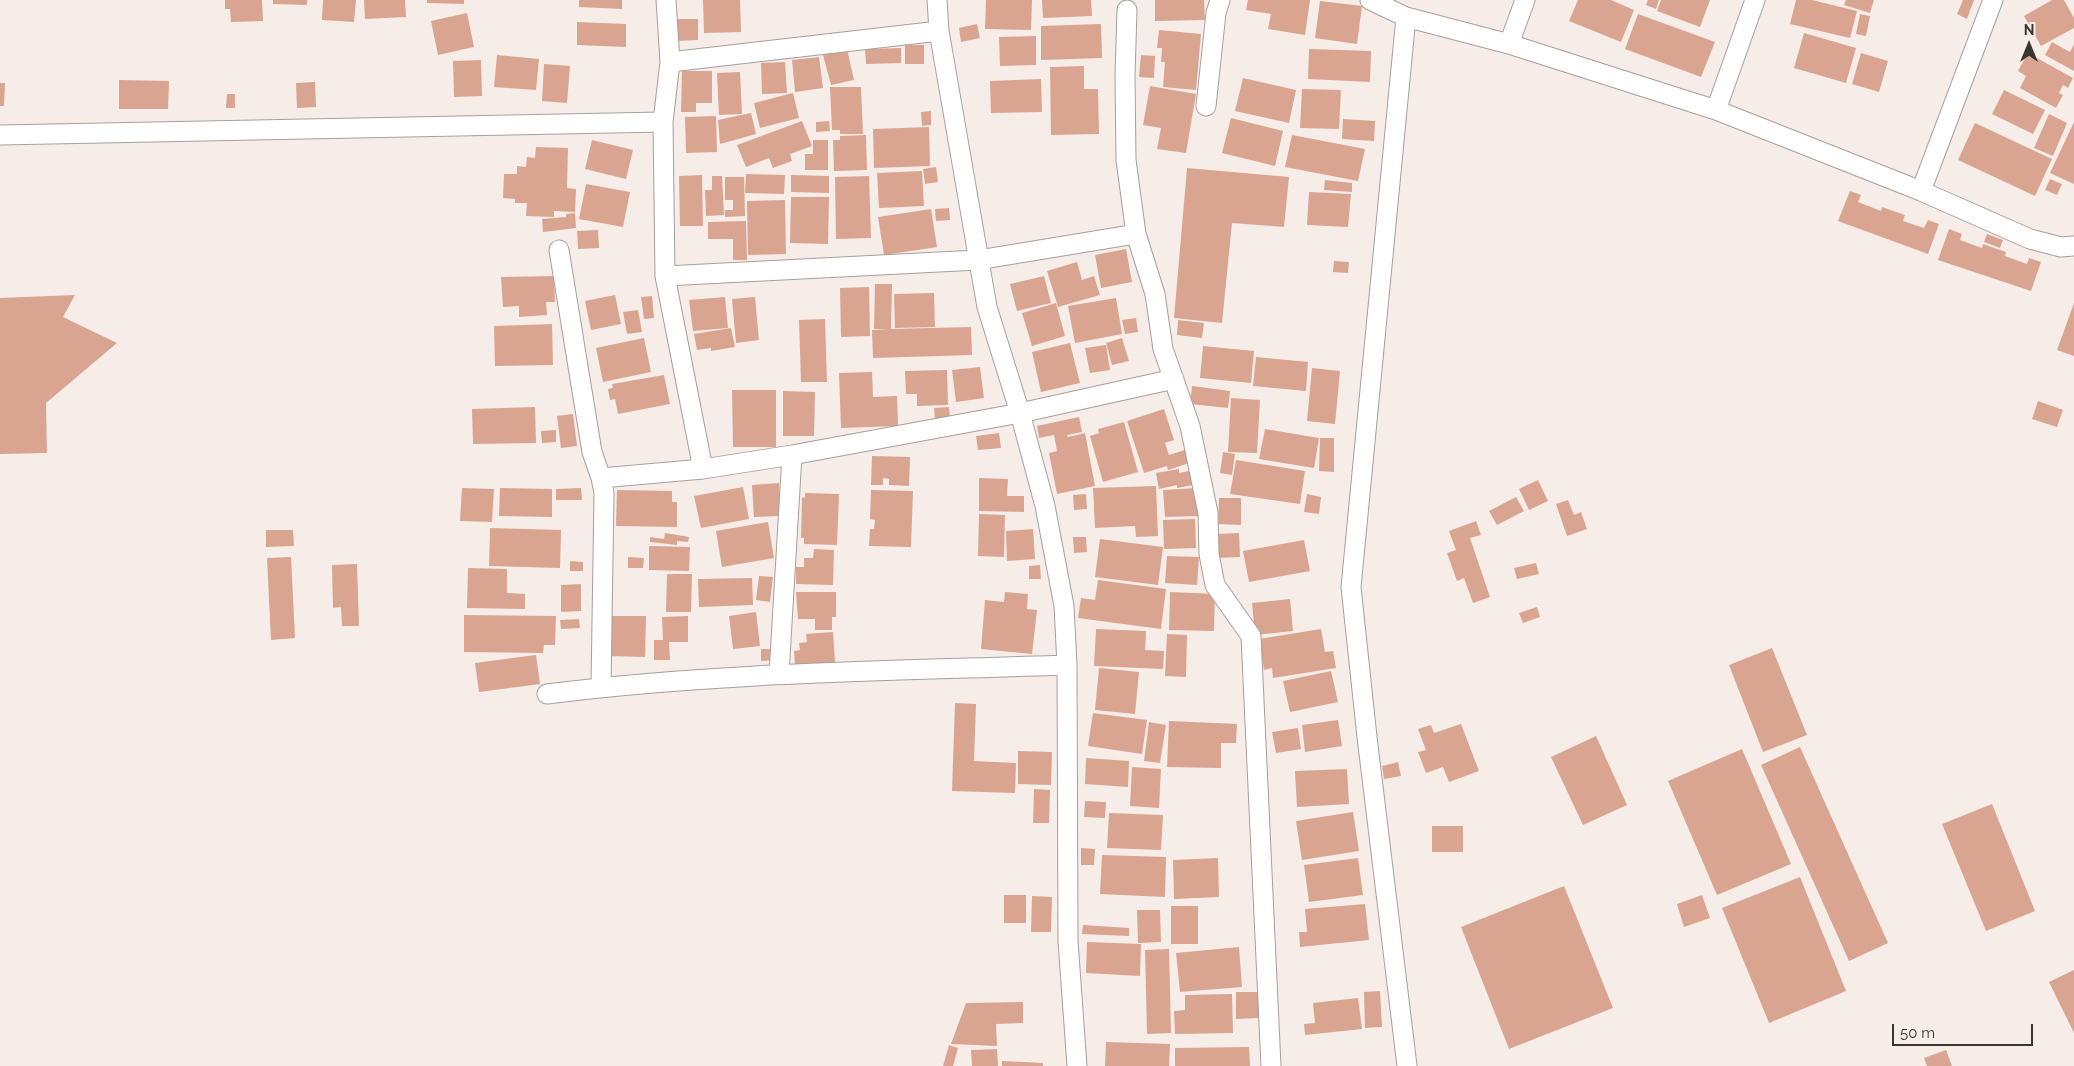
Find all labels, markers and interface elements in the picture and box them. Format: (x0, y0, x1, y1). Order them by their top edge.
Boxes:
north arrow (2004, 20, 2054, 70)
text: N (2024, 22, 2034, 38)
scale bar (1894, 1014, 2035, 1046)
text: 50 m (1900, 1024, 1935, 1042)

